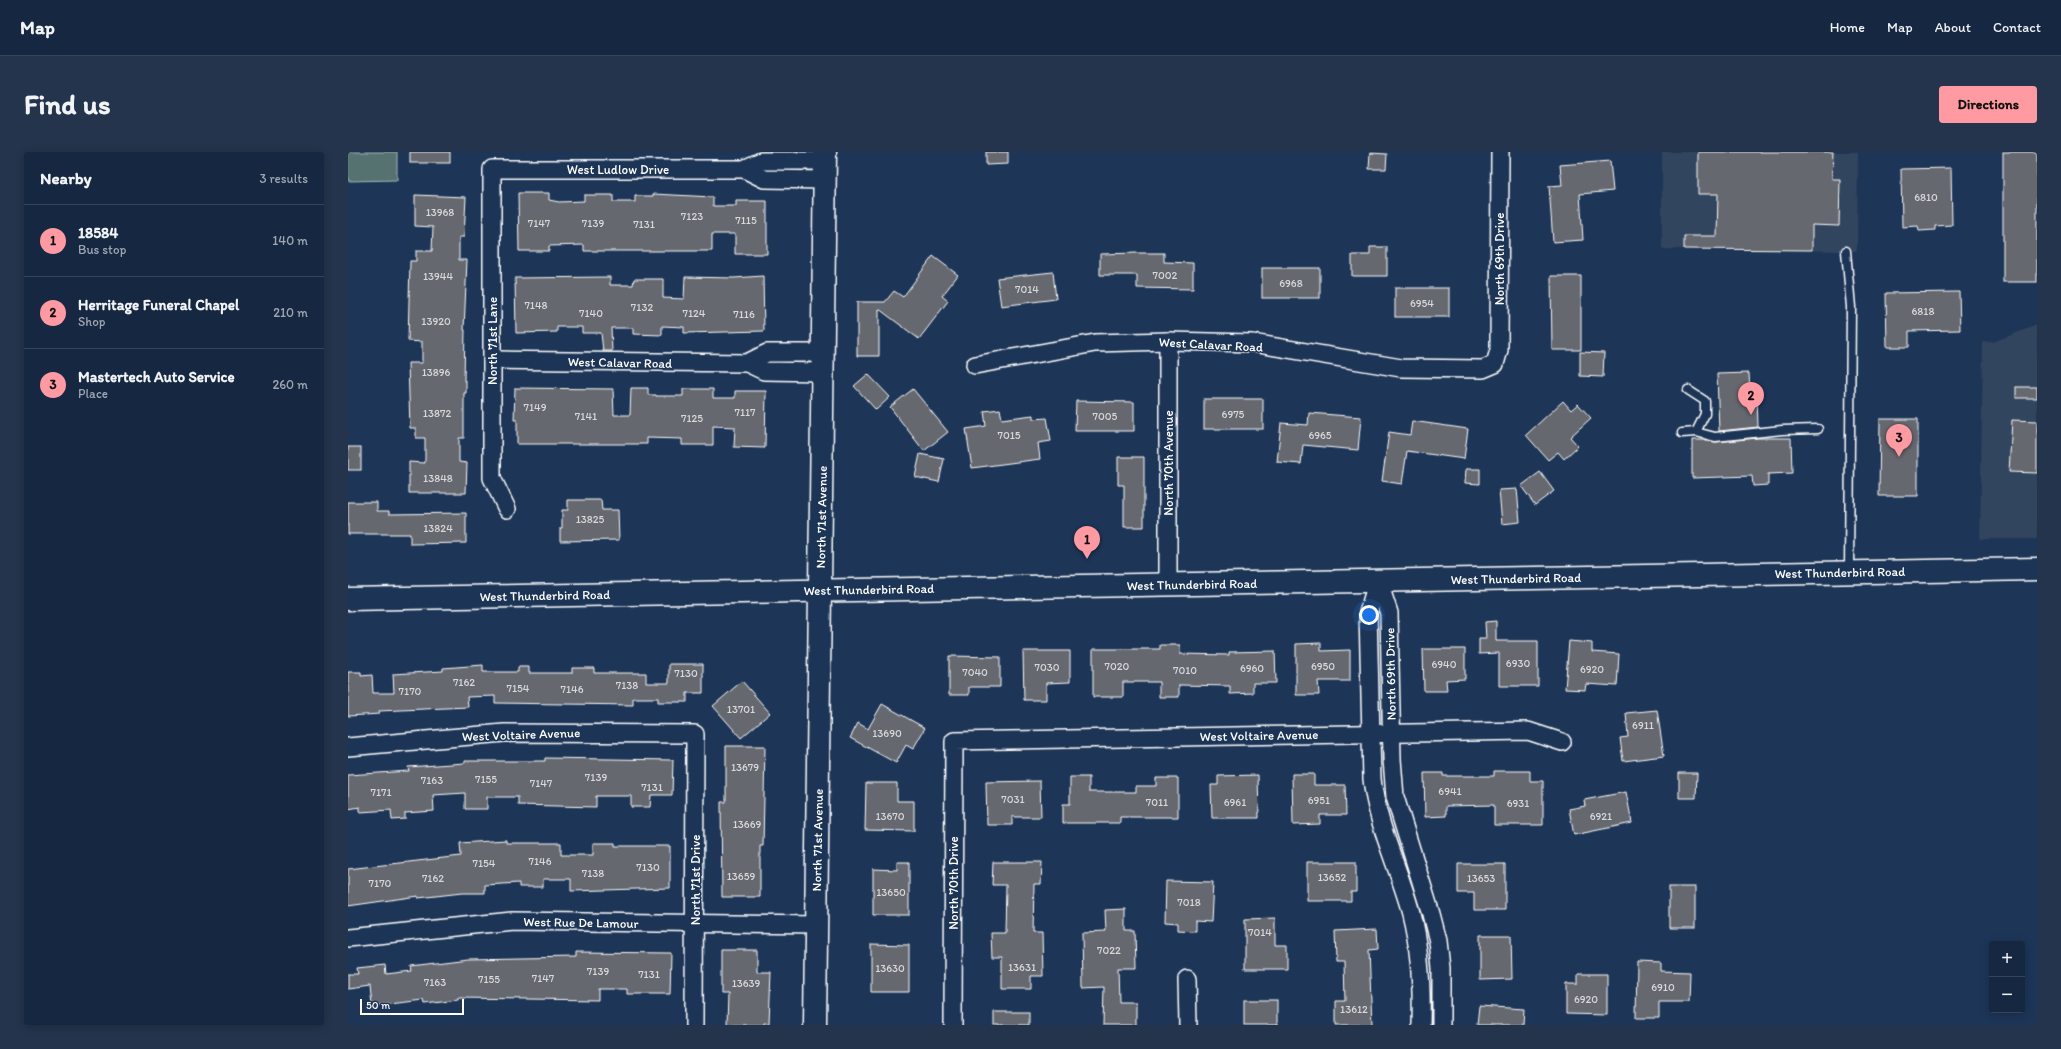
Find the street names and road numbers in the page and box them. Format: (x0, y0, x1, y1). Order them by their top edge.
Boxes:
street label: West Ludlow Drive (567, 162, 669, 177)
street label: North 69th Drive (1492, 213, 1507, 305)
street label: North 71st Lane (485, 297, 500, 385)
street label: West Calavar Road (1158, 334, 1264, 355)
street label: West Calavar Road (568, 354, 672, 371)
street label: North 70th Avenue (1161, 410, 1176, 516)
street label: North 71st Avenue (813, 466, 830, 568)
street label: West Thunderbird Road (1774, 564, 1906, 581)
street label: West Thunderbird Road (1450, 570, 1582, 587)
street label: West Thunderbird Road (1126, 576, 1258, 593)
street label: West Thunderbird Road (803, 581, 935, 598)
street label: West Thunderbird Road (479, 587, 611, 604)
street label: North 69th Drive (1382, 628, 1399, 720)
street label: West Voltaire Avenue (461, 725, 581, 744)
street label: West Voltaire Avenue (1200, 727, 1318, 744)
street label: North 71st Avenue (809, 789, 826, 891)
street label: North 71st Drive (688, 835, 703, 925)
street label: North 70th Drive (946, 836, 961, 930)
street label: West Rue De Lamour (523, 914, 639, 931)

